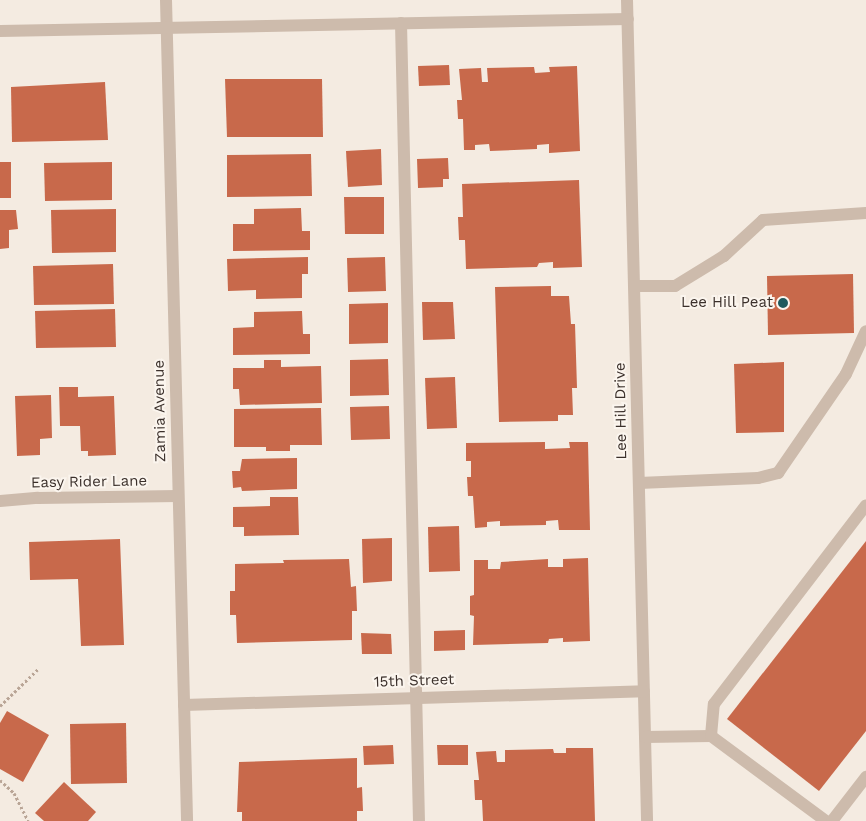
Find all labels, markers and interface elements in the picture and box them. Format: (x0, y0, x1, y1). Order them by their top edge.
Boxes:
place label: Lee Hill Peat (680, 294, 773, 312)
marker: Lee Hill Peat (777, 297, 789, 309)
street label: Zamia Avenue (150, 359, 170, 463)
street label: Lee Hill Drive (611, 362, 631, 460)
street label: Easy Rider Lane (30, 472, 148, 492)
street label: 15th Street (374, 671, 454, 691)

